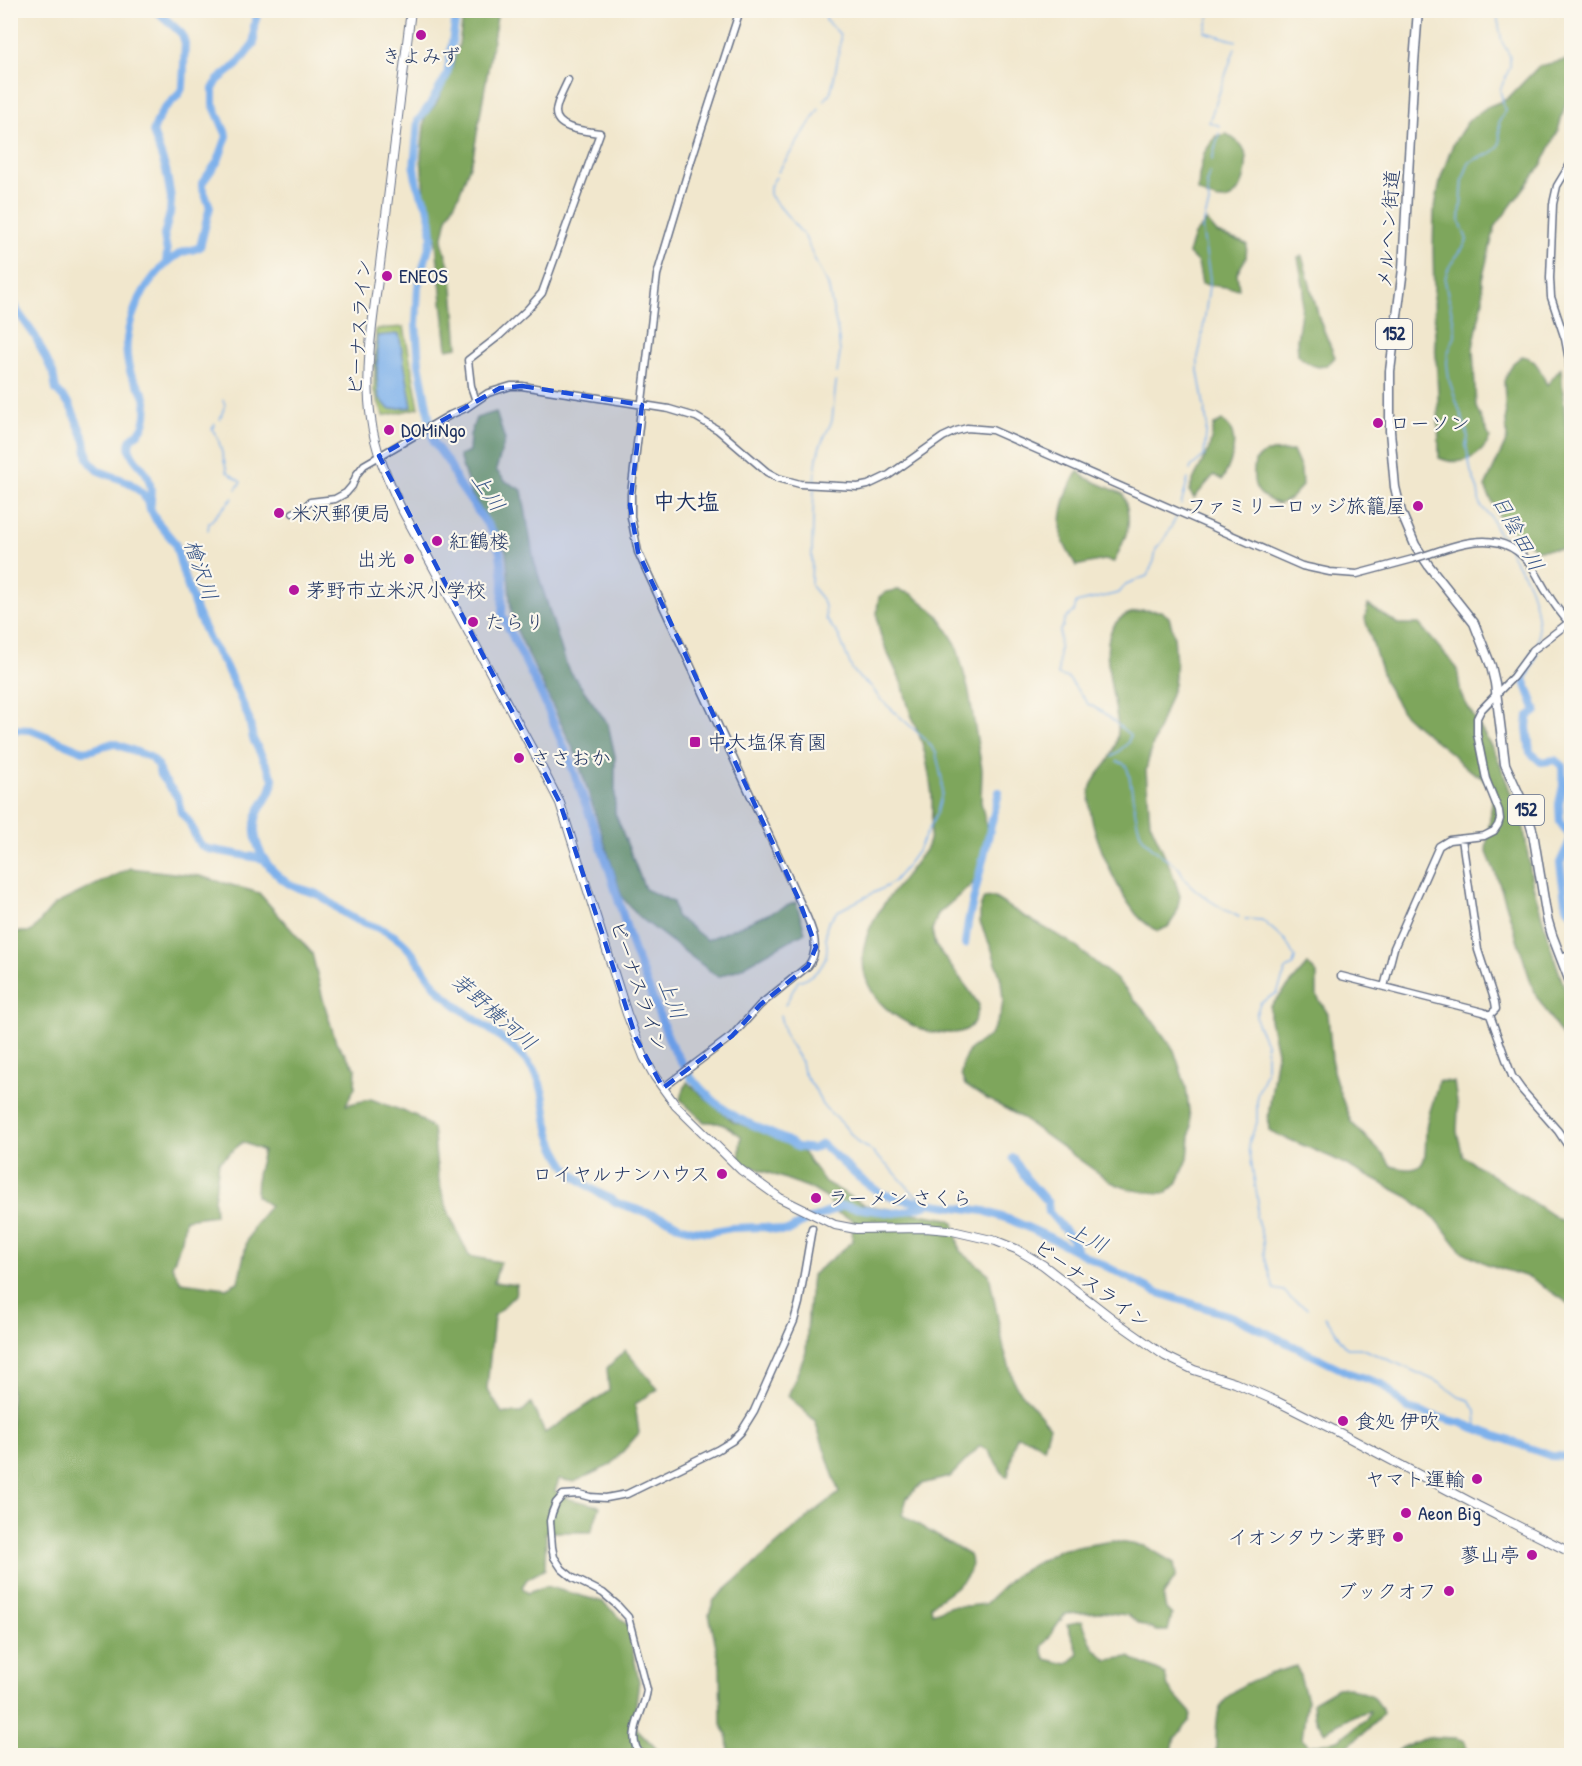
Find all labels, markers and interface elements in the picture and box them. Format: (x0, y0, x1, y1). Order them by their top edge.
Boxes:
marker: きよみず (414, 28, 428, 42)
place label: きよみず (381, 42, 461, 69)
street label: メルヘン街道 (1370, 168, 1405, 290)
street label: ビーナスライン (340, 257, 377, 396)
place label: ENEOS (399, 262, 448, 289)
marker: ENEOS (380, 269, 394, 283)
road number: 152 (1376, 319, 1412, 349)
place label: ローソン (1390, 409, 1470, 436)
place label: DOMiNgo (401, 416, 466, 443)
marker: ローソン (1371, 416, 1385, 430)
marker: DOMiNgo (382, 423, 396, 437)
water label: 上川 (465, 466, 512, 517)
district label: 中大塩 (653, 486, 719, 516)
water label: 日陰田川 (1485, 489, 1551, 577)
place label: ファミリーロッジ旅籠屋 (1187, 492, 1406, 519)
place label: 米沢郵便局 (291, 499, 391, 526)
marker: ファミリーロッジ旅籠屋 (1411, 499, 1425, 513)
marker: 米沢郵便局 (272, 506, 286, 520)
place label: 紅鶴楼 (449, 527, 509, 554)
marker: 紅鶴楼 (430, 534, 444, 548)
water label: 檜沢川 (178, 535, 225, 604)
place label: 出光 (357, 545, 397, 572)
marker: 出光 (402, 552, 416, 566)
place label: 茅野市立米沢小学校 (306, 576, 486, 603)
marker: 茅野市立米沢小学校 (287, 583, 301, 597)
place label: たらり (485, 608, 545, 635)
marker: たらり (466, 615, 480, 629)
place label: 中大塩保育園 (707, 728, 827, 755)
marker: 中大塩保育園 (688, 735, 702, 749)
place label: ささおか (531, 744, 611, 771)
marker: ささおか (512, 751, 526, 765)
road number: 152 (1508, 795, 1544, 825)
street label: ビーナスライン (604, 916, 675, 1055)
water label: 芽野横河川 (445, 966, 543, 1057)
water label: 上川 (651, 974, 694, 1024)
place label: ロイヤルナンハウス (532, 1160, 710, 1187)
marker: ロイヤルナンハウス (715, 1167, 729, 1181)
place label: ラーメン さくら (828, 1184, 973, 1211)
marker: ラーメン さくら (809, 1191, 823, 1205)
water label: 上川 (1063, 1215, 1114, 1260)
street label: ビーナスライン (1029, 1232, 1156, 1335)
place label: 食処 伊吹 (1355, 1407, 1440, 1434)
marker: 食処 伊吹 (1336, 1414, 1350, 1428)
place label: ヤマト運輸 (1365, 1465, 1465, 1492)
marker: ヤマト運輸 (1470, 1472, 1484, 1486)
place label: Aeon Big (1418, 1499, 1481, 1526)
marker: Aeon Big (1399, 1506, 1413, 1520)
place label: イオンタウン茅野 (1228, 1523, 1386, 1550)
marker: イオンタウン茅野 (1391, 1530, 1405, 1544)
place label: 蓼山亭 (1460, 1541, 1520, 1568)
marker: 蓼山亭 (1525, 1548, 1539, 1562)
place label: ブックオフ (1337, 1577, 1437, 1604)
marker: ブックオフ (1442, 1584, 1456, 1598)

